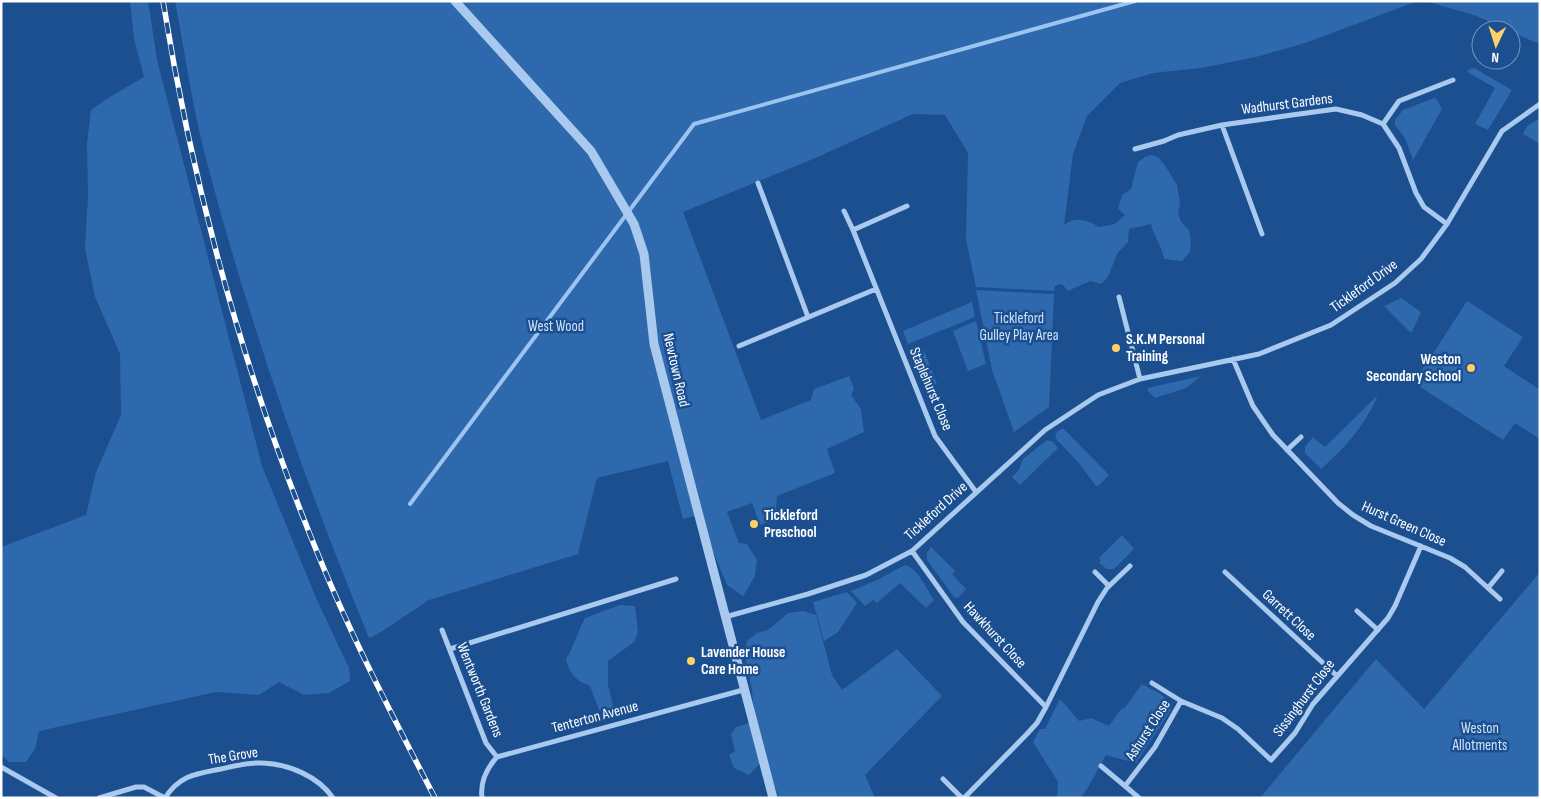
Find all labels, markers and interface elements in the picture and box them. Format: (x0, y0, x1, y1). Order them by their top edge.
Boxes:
north arrow (1471, 20, 1521, 70)
text: N (1491, 49, 1499, 66)
street label: Wadhurst Gardens (1240, 89, 1334, 119)
street label: Tickleford Drive (1327, 255, 1401, 317)
park label: Tickleford Gulley Play Area (979, 309, 1059, 345)
park label: West Wood (528, 317, 584, 336)
place label: S.K.M Personal Training (1126, 330, 1205, 366)
street label: Newtown Road (658, 331, 694, 409)
marker: S.K.M Personal Training (1110, 342, 1122, 354)
street label: Staplehurst Close (905, 345, 957, 433)
place label: Weston Secondary School (1366, 350, 1461, 386)
marker: Weston Secondary School (1465, 362, 1477, 374)
street label: Tickleford Drive (900, 478, 972, 544)
street label: Hurst Green Close (1359, 497, 1449, 551)
place label: Tickleford Preschool (764, 506, 818, 542)
marker: Tickleford Preschool (748, 518, 760, 530)
street label: Garrett Close (1258, 585, 1320, 645)
street label: Hawkhurst Close (959, 598, 1031, 672)
street label: Wentworth Gardens (452, 640, 508, 740)
place label: Lavender House Care Home (701, 643, 785, 679)
marker: Lavender House Care Home (685, 655, 697, 667)
street label: Sissinghurst Close (1269, 656, 1339, 740)
street label: Tenterton Avenue (550, 696, 640, 738)
street label: Ashurst Close (1121, 696, 1175, 765)
park label: Weston Allotments (1451, 719, 1508, 755)
street label: The Grove (207, 743, 259, 769)

